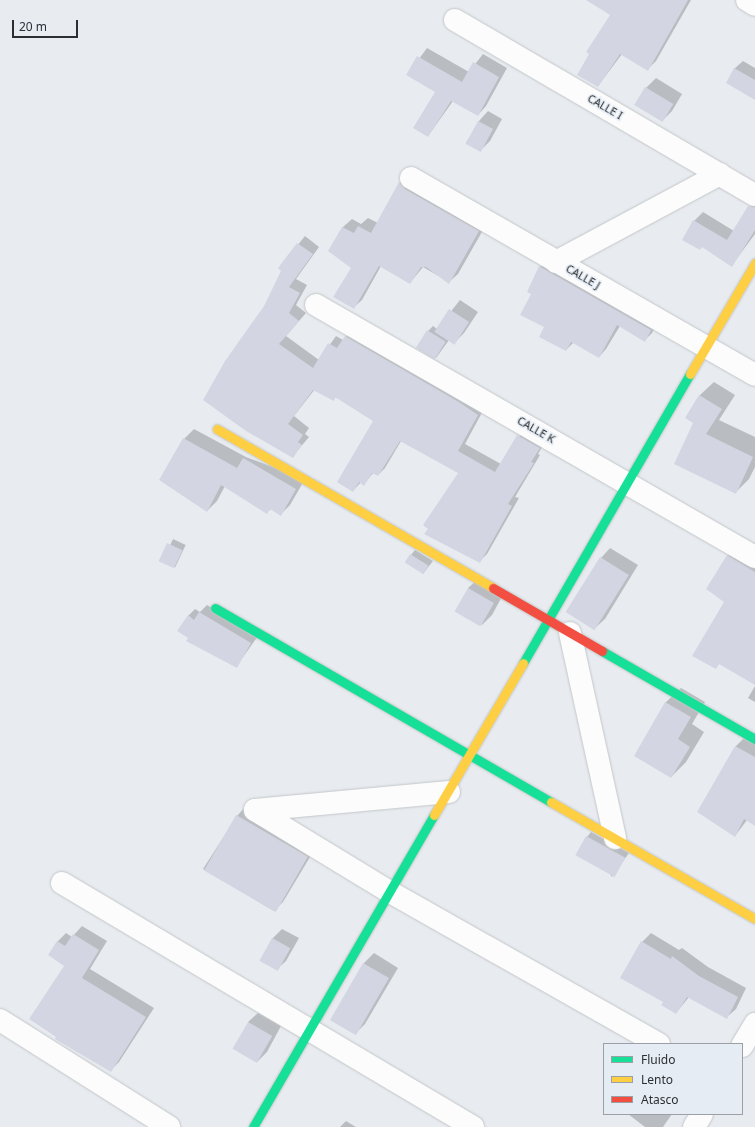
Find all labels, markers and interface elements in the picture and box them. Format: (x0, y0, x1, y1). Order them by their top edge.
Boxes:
scale bar (14, 12, 80, 38)
text: 20 m (19, 18, 47, 35)
street label: CALLE I (585, 92, 625, 122)
street label: CALLE J (563, 262, 603, 292)
street label: CALLE K (515, 414, 557, 446)
legend (603, 1043, 743, 1115)
text: Fluido (641, 1051, 675, 1068)
text: Lento (641, 1071, 673, 1088)
text: Atasco (641, 1091, 679, 1108)

